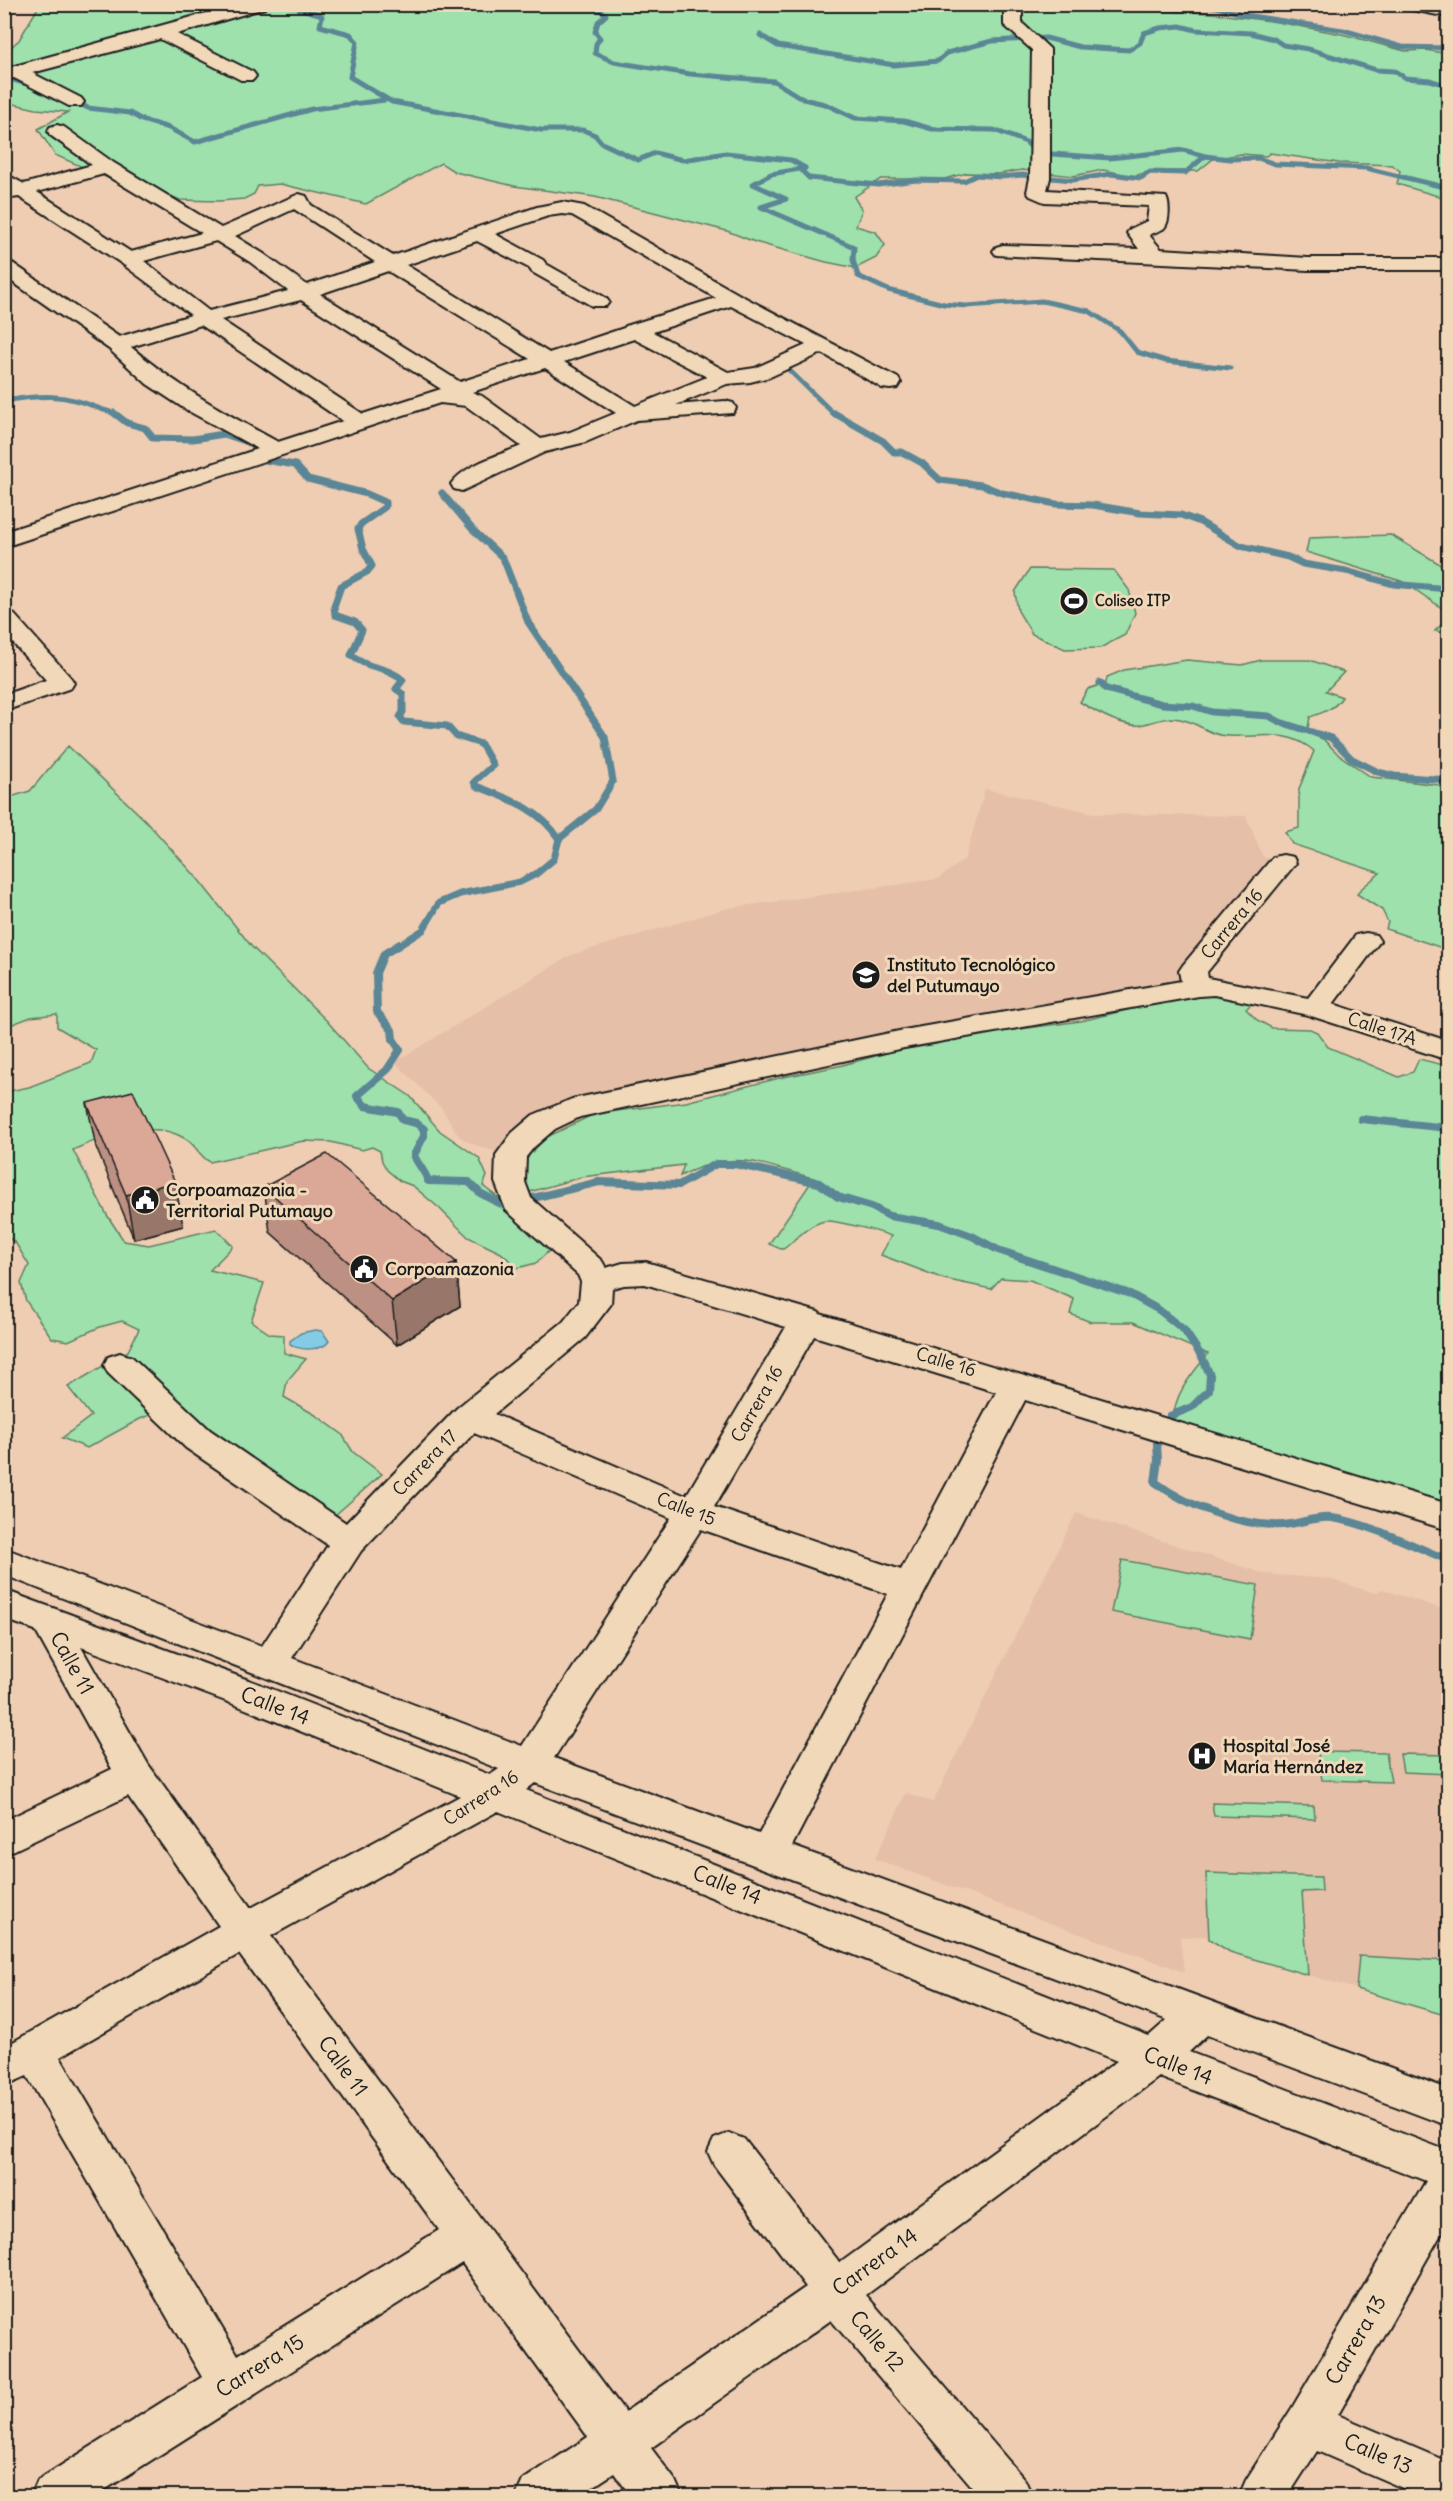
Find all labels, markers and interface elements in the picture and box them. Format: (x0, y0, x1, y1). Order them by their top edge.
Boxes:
sports icon: Coliseo ITP (1058, 585, 1090, 617)
place label: Coliseo ITP (1095, 591, 1170, 610)
street label: Carrera 16 (1195, 884, 1268, 964)
place label: Instituto Tecnológico del Putumayo (887, 953, 1055, 997)
school or university icon: Instituto Tecnológico del Putumayo (850, 959, 882, 991)
street label: Calle 17A (1345, 1007, 1420, 1050)
place label: Corpoamazonia - Territorial Putumayo (166, 1178, 333, 1222)
public building icon: Corpoamazonia - Territorial Putumayo (129, 1184, 161, 1216)
public building icon: Corpoamazonia (348, 1253, 380, 1285)
place label: Corpoamazonia (385, 1257, 514, 1280)
street label: Calle 16 (913, 1342, 979, 1382)
street label: Carrera 16 (725, 1361, 788, 1446)
street label: Carrera 17 (387, 1425, 462, 1501)
street label: Calle 15 (653, 1487, 719, 1530)
street label: Calle 11 (44, 1626, 101, 1699)
street label: Calle 14 (237, 1680, 314, 1731)
place label: Hospital José María Hernández (1223, 1734, 1364, 1778)
hospital icon: Hospital José María Hernández (1186, 1740, 1218, 1772)
street label: Carrera 16 (439, 1765, 523, 1830)
street label: Calle 14 (689, 1859, 766, 1911)
street label: Calle 11 (312, 2030, 374, 2101)
street label: Calle 14 (1140, 2040, 1217, 2091)
street label: Carrera 14 (827, 2221, 923, 2302)
street label: Carrera 13 (1319, 2290, 1392, 2389)
street label: Calle 12 (844, 2305, 911, 2377)
street label: Carrera 15 (211, 2328, 309, 2403)
street label: Calle 13 (1340, 2427, 1416, 2480)

